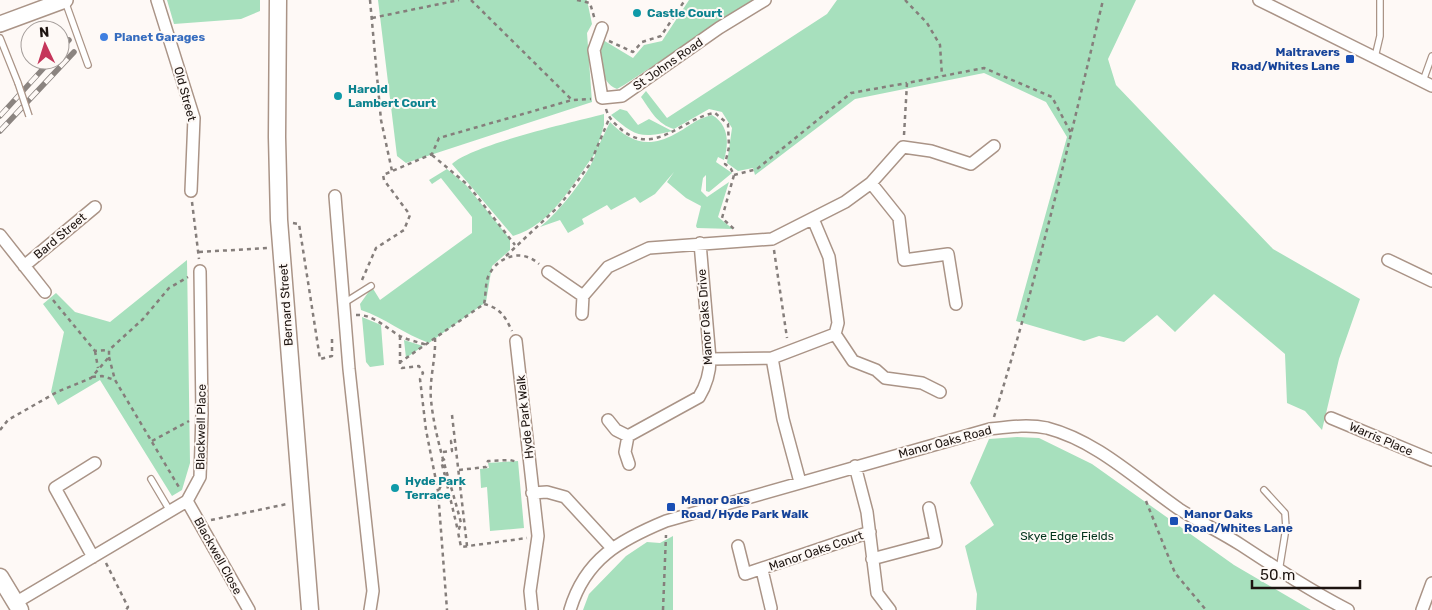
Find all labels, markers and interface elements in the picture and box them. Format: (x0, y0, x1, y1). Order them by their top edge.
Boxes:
place label: Castle Court (647, 6, 723, 20)
marker: Castle Court (631, 7, 643, 19)
north arrow (20, 20, 70, 70)
text: N (39, 24, 50, 41)
place label: Planet Garages (114, 30, 205, 44)
marker: Planet Garages (98, 31, 110, 43)
street label: St Johns Road (631, 35, 705, 93)
place label: Maltravers Road/Whites Lane (1231, 45, 1340, 73)
marker: Maltravers Road/Whites Lane (1344, 53, 1356, 65)
street label: Old Street (171, 65, 199, 123)
place label: Harold Lambert Court (348, 82, 436, 110)
marker: Harold Lambert Court (332, 90, 344, 102)
street label: Bard Street (31, 210, 89, 262)
street label: Bernard Street (276, 263, 296, 347)
street label: Manor Oaks Drive (695, 268, 715, 366)
street label: Hyde Park Walk (514, 373, 536, 460)
street label: Blackwell Place (193, 384, 209, 470)
street label: Warris Place (1347, 419, 1415, 459)
street label: Manor Oaks Road (897, 423, 993, 461)
place label: Hyde Park Terrace (405, 474, 466, 502)
marker: Hyde Park Terrace (389, 482, 401, 494)
place label: Manor Oaks Road/Hyde Park Walk (681, 493, 808, 521)
marker: Manor Oaks Road/Hyde Park Walk (665, 501, 677, 513)
place label: Manor Oaks Road/Whites Lane (1184, 507, 1293, 535)
street label: Blackwell Close (191, 515, 245, 597)
marker: Manor Oaks Road/Whites Lane (1168, 515, 1180, 527)
street label: Manor Oaks Court (767, 528, 865, 574)
park label: Skye Edge Fields (1020, 529, 1114, 543)
scale bar (1252, 558, 1360, 590)
text: 50 m (1260, 566, 1295, 584)

